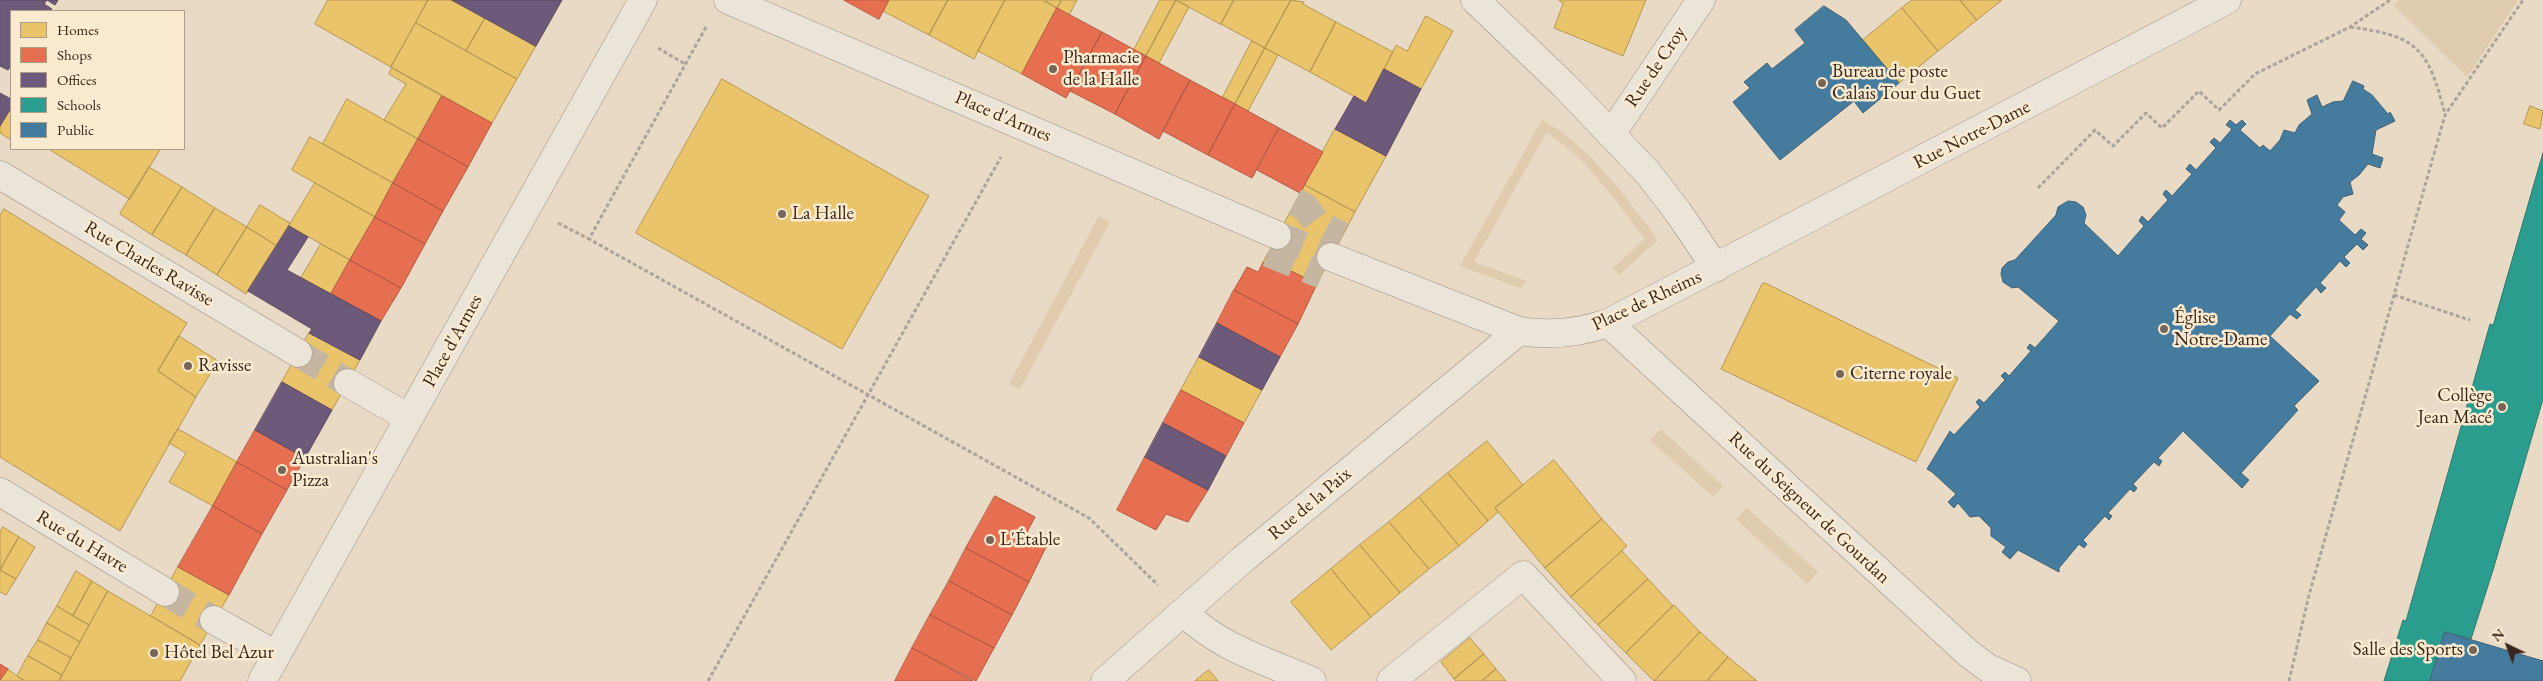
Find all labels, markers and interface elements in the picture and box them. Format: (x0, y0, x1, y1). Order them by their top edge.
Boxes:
legend (10, 10, 185, 150)
text: Homes (57, 20, 99, 39)
street label: Rue de Croy (1621, 22, 1691, 112)
text: Shops (57, 45, 92, 64)
place label: Pharmacie de la Halle (1063, 47, 1139, 91)
place label: Bureau de poste Calais Tour du Guet (1832, 61, 1981, 105)
marker: Pharmacie de la Halle (1047, 63, 1059, 75)
text: Offices (57, 70, 97, 89)
marker: Bureau de poste Calais Tour du Guet (1816, 77, 1828, 89)
street label: Place d'Armes (951, 86, 1055, 148)
text: Schools (57, 95, 101, 114)
street label: Rue Notre-Dame (1910, 96, 2034, 174)
text: Public (57, 120, 94, 139)
place label: La Halle (792, 203, 854, 225)
marker: La Halle (776, 208, 788, 220)
street label: Rue Charles Ravisse (80, 216, 218, 312)
street label: Place de Rheims (1589, 266, 1705, 336)
street label: Place d'Armes (418, 291, 488, 391)
place label: Église Notre-Dame (2174, 307, 2267, 351)
marker: Église Notre-Dame (2158, 323, 2170, 335)
place label: Ravisse (198, 355, 251, 377)
marker: Ravisse (182, 360, 194, 372)
place label: Citerne royale (1850, 363, 1952, 385)
marker: Citerne royale (1834, 368, 1846, 380)
place label: Collège Jean Macé (2418, 385, 2492, 429)
marker: Collège Jean Macé (2496, 401, 2508, 413)
street label: Rue du Seigneur de Gourdan (1723, 427, 1895, 589)
place label: Australian's Pizza (292, 448, 378, 492)
street label: Rue de la Paix (1264, 463, 1356, 545)
marker: Australian's Pizza (276, 464, 288, 476)
street label: Rue du Havre (32, 506, 132, 578)
place label: L'Étable (1000, 529, 1060, 551)
marker: L'Étable (984, 534, 996, 546)
north arrow (2483, 621, 2533, 671)
text: N (2488, 624, 2508, 645)
place label: Salle des Sports (2353, 639, 2463, 661)
place label: Hôtel Bel Azur (164, 642, 274, 664)
marker: Salle des Sports (2467, 644, 2479, 656)
marker: Hôtel Bel Azur (148, 647, 160, 659)

